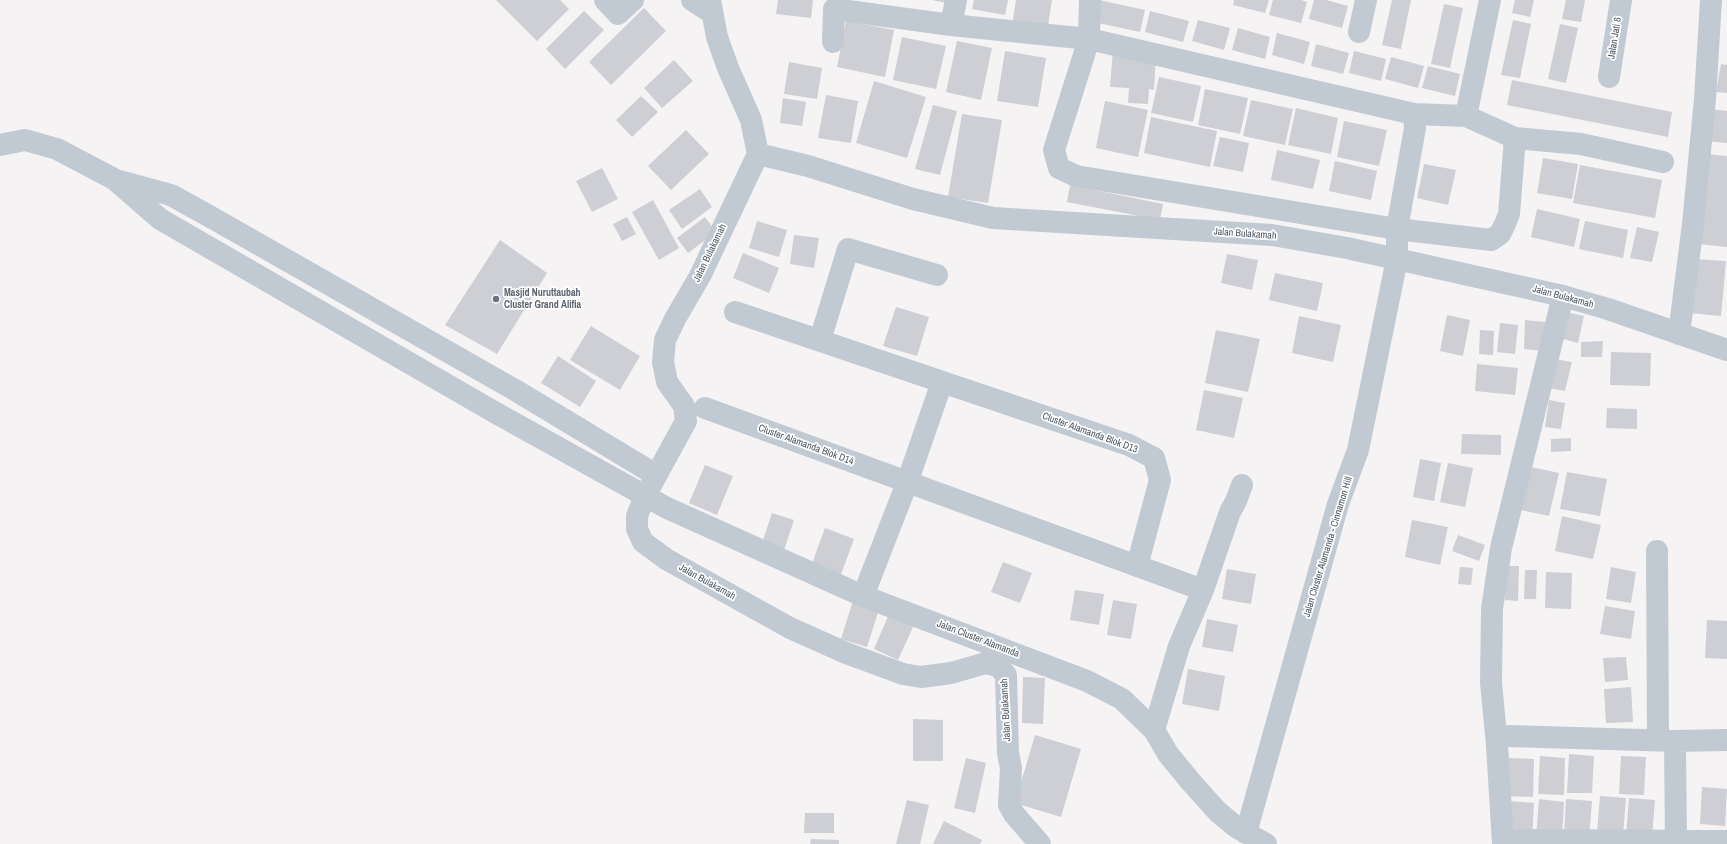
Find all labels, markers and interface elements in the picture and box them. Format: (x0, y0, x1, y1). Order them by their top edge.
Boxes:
street label: Jalan Jati 6 (1606, 16, 1624, 60)
street label: Jalan Bulakamah (691, 222, 729, 284)
street label: Jalan Bulakamah (1213, 226, 1277, 242)
street label: Jalan Bulakamah (1531, 283, 1595, 311)
place label: Masjid Nuruttaubah Cluster Grand Alifia (504, 287, 581, 310)
marker: Masjid Nuruttaubah Cluster Grand Alifia (491, 294, 501, 304)
street label: Cluster Alamanda Blok D13 (1041, 410, 1139, 456)
street label: Cluster Alamanda Blok D14 (757, 422, 855, 468)
street label: Jalan Cluster Alamanda - Cinnamon Hill (1301, 475, 1355, 619)
street label: Jalan Bulakamah (677, 562, 737, 602)
street label: Jalan Cluster Alamanda (935, 618, 1021, 660)
street label: Jalan Bulakamah (998, 678, 1014, 742)

